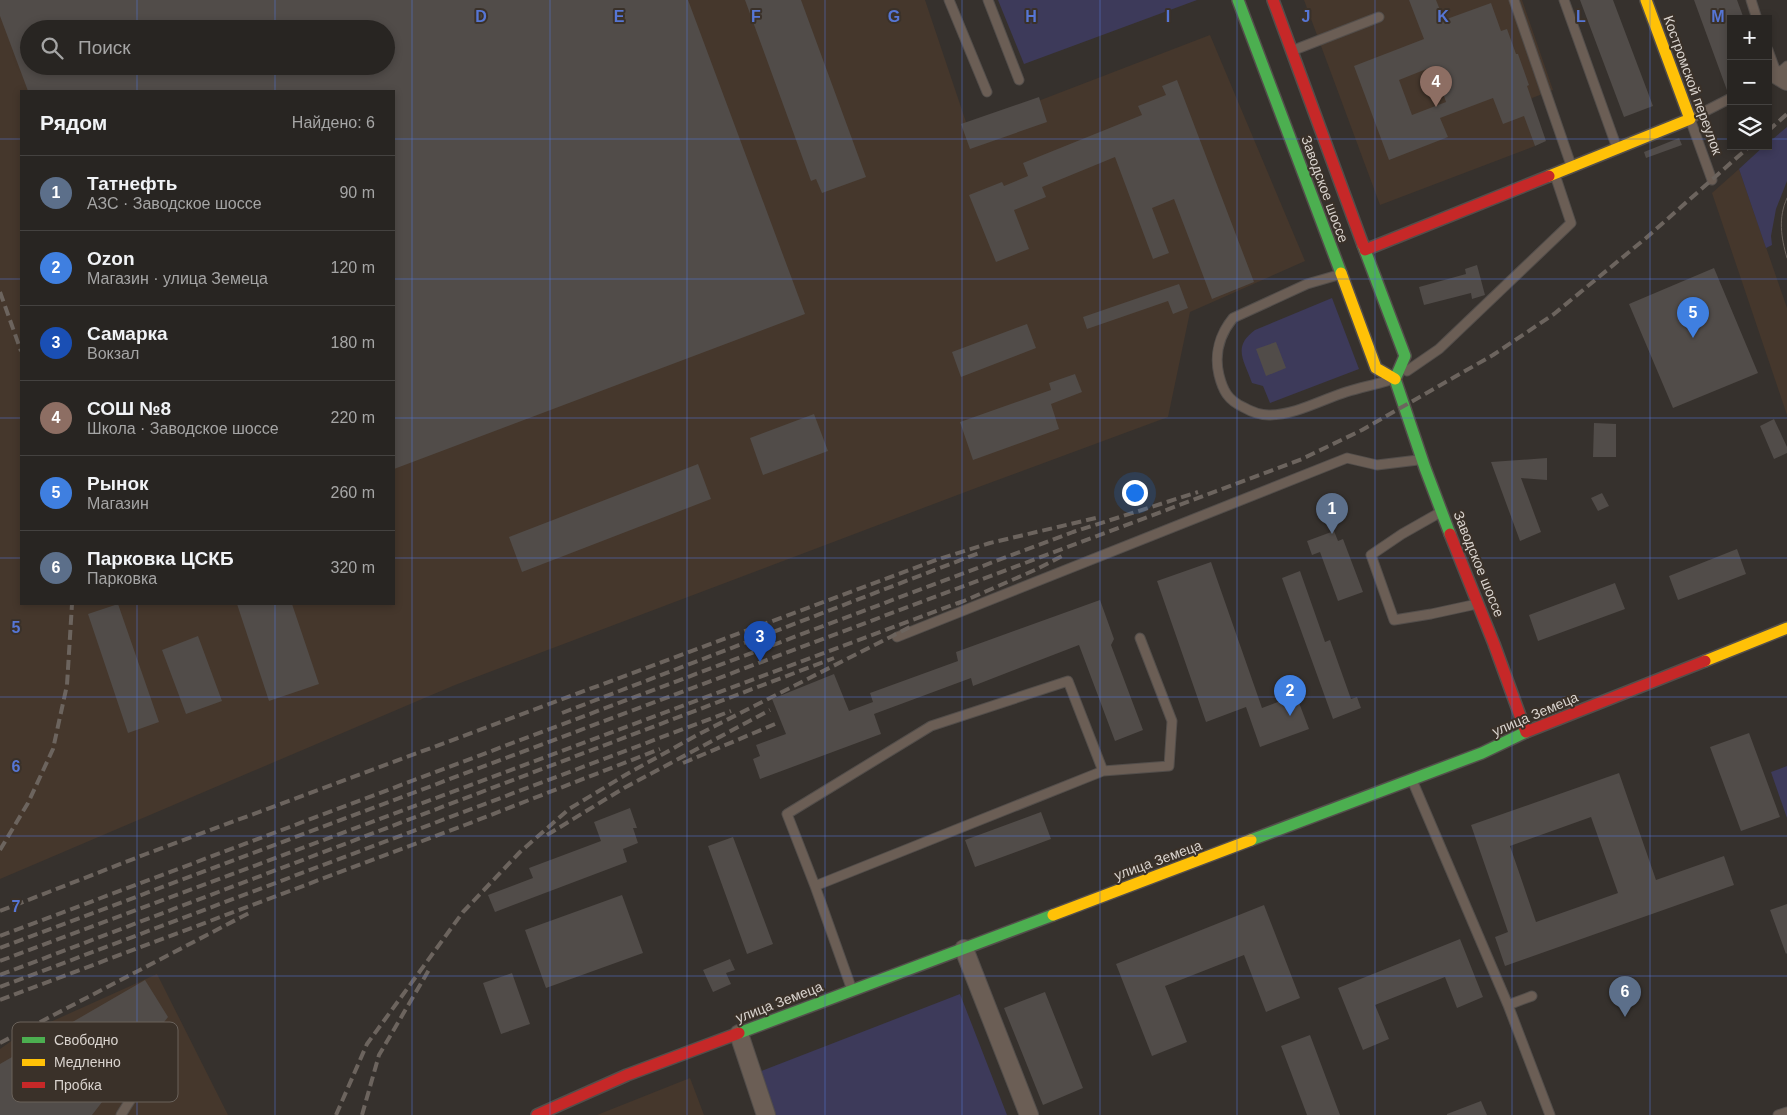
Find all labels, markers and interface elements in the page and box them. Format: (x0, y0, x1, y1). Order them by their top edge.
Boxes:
text: D (475, 8, 487, 25)
text: E (614, 8, 625, 25)
text: F (751, 8, 761, 25)
text: G (888, 8, 900, 25)
text: H (1025, 8, 1037, 25)
text: I (1166, 8, 1170, 25)
text: J (1302, 8, 1310, 25)
text: K (1437, 8, 1449, 25)
text: L (1576, 8, 1586, 25)
text: M (1711, 8, 1725, 25)
street label: Костромской переулок (1660, 13, 1726, 158)
map controls (1727, 15, 1772, 150)
button: + (1727, 15, 1772, 60)
search box (20, 20, 395, 75)
icon: search (38, 34, 66, 62)
text: Поиск (78, 37, 131, 58)
button: − (1727, 60, 1772, 105)
pin: 4 (1420, 66, 1452, 107)
button: layers (1727, 105, 1772, 150)
text: Рядом (40, 111, 107, 134)
text: Найдено: 6 (292, 114, 375, 131)
street label: Заводское шоссе (1298, 133, 1352, 245)
text: Татнефть (87, 173, 177, 194)
text: 1 (52, 184, 60, 201)
text: 90 m (339, 184, 375, 201)
text: АЗС · Заводское шоссе (87, 195, 262, 212)
text: Ozon (87, 248, 135, 269)
text: 2 (52, 259, 60, 276)
text: 120 m (331, 259, 375, 276)
text: Магазин · улица Земеца (87, 270, 268, 287)
pin: 5 (1677, 297, 1709, 338)
text: Самарка (87, 323, 168, 344)
text: 3 (52, 334, 60, 351)
text: 180 m (331, 334, 375, 351)
text: Вокзал (87, 345, 139, 362)
text: СОШ №8 (87, 398, 171, 419)
text: 4 (52, 409, 60, 426)
text: 220 m (331, 409, 375, 426)
text: Школа · Заводское шоссе (87, 420, 279, 437)
text: Рынок (87, 473, 149, 494)
your location (1122, 480, 1148, 506)
text: 5 (52, 484, 60, 501)
text: 260 m (331, 484, 375, 501)
pin: 1 (1316, 493, 1348, 534)
text: Магазин (87, 495, 149, 512)
street label: Заводское шоссе (1450, 509, 1508, 619)
text: Парковка ЦСКБ (87, 548, 234, 569)
text: 6 (52, 559, 60, 576)
text: 320 m (331, 559, 375, 576)
text: Парковка (87, 570, 157, 587)
text: 5 (12, 619, 21, 636)
pin: 3 (744, 621, 776, 662)
pin: 2 (1274, 675, 1306, 716)
street label: улица Земеца (1490, 689, 1581, 739)
text: 6 (12, 758, 21, 775)
street label: улица Земеца (1112, 837, 1204, 883)
text: 7 (12, 898, 21, 915)
pin: 6 (1609, 976, 1641, 1017)
street label: улица Земеца (733, 978, 825, 1026)
legend (12, 1022, 178, 1102)
text: Свободно (54, 1032, 119, 1048)
text: Медленно (54, 1054, 121, 1070)
text: Пробка (54, 1077, 102, 1093)

